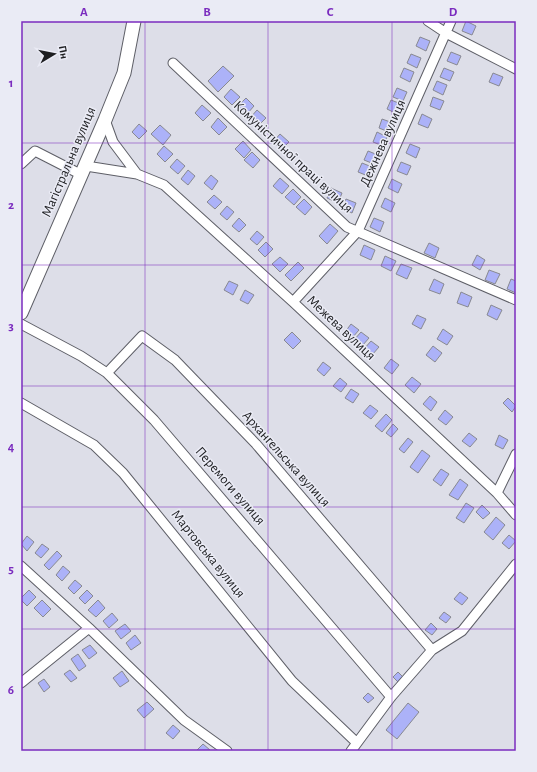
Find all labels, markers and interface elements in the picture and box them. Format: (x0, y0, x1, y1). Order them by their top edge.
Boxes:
text: A (80, 6, 88, 19)
text: B (203, 6, 211, 19)
text: C (327, 6, 334, 19)
text: D (449, 6, 458, 19)
north arrow (34, 34, 74, 74)
text: Пн (57, 45, 70, 60)
text: 1 (9, 77, 13, 90)
street label: Дежнева вулиця (358, 97, 408, 189)
street label: Комуністичної праці вулиця (231, 98, 355, 216)
street label: Магістральна вулиця (39, 105, 99, 219)
text: 2 (8, 199, 14, 212)
street label: Межева вулиця (304, 293, 378, 363)
text: 3 (8, 320, 14, 333)
street label: Архангельська вулиця (239, 408, 333, 510)
text: 4 (8, 441, 15, 454)
street label: Перемоги вулиця (192, 444, 268, 528)
street label: Мартовська вулиця (168, 507, 248, 601)
text: 5 (8, 563, 14, 576)
text: 6 (8, 684, 14, 697)

